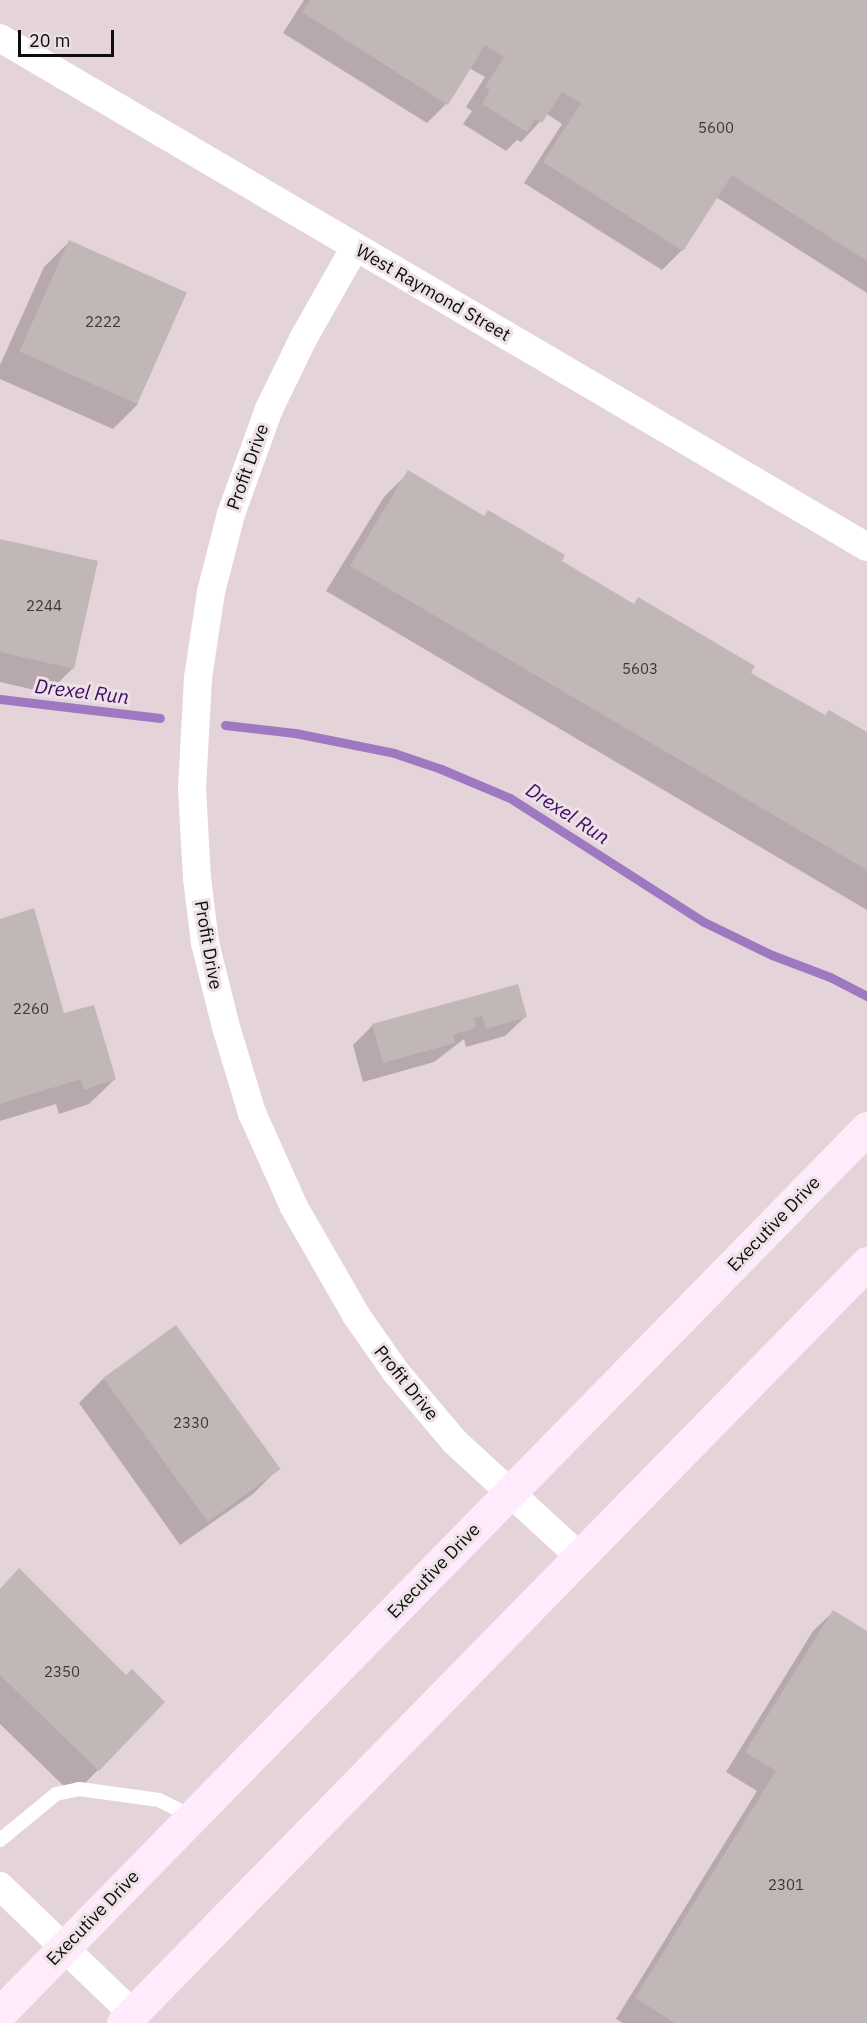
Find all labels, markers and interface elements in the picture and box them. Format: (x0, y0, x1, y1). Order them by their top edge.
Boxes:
scale bar (21, 18, 117, 56)
text: 20 m (29, 29, 71, 52)
house number: 5600 (698, 119, 734, 137)
street label: West Raymond Street (352, 240, 514, 346)
house number: 2222 (85, 313, 121, 331)
street label: Profit Drive (223, 421, 273, 513)
house number: 2244 (26, 597, 62, 615)
house number: 5603 (622, 660, 658, 678)
water label: Drexel Run (33, 673, 131, 709)
water label: Drexel Run (522, 777, 614, 849)
street label: Profit Drive (190, 899, 226, 991)
house number: 2260 (13, 1000, 49, 1018)
street label: Executive Drive (723, 1172, 825, 1276)
street label: Profit Drive (369, 1341, 443, 1425)
house number: 2330 (173, 1414, 209, 1432)
street label: Executive Drive (383, 1519, 485, 1623)
house number: 2350 (44, 1663, 80, 1681)
street label: Executive Drive (42, 1866, 144, 1970)
house number: 2301 (768, 1876, 804, 1894)

